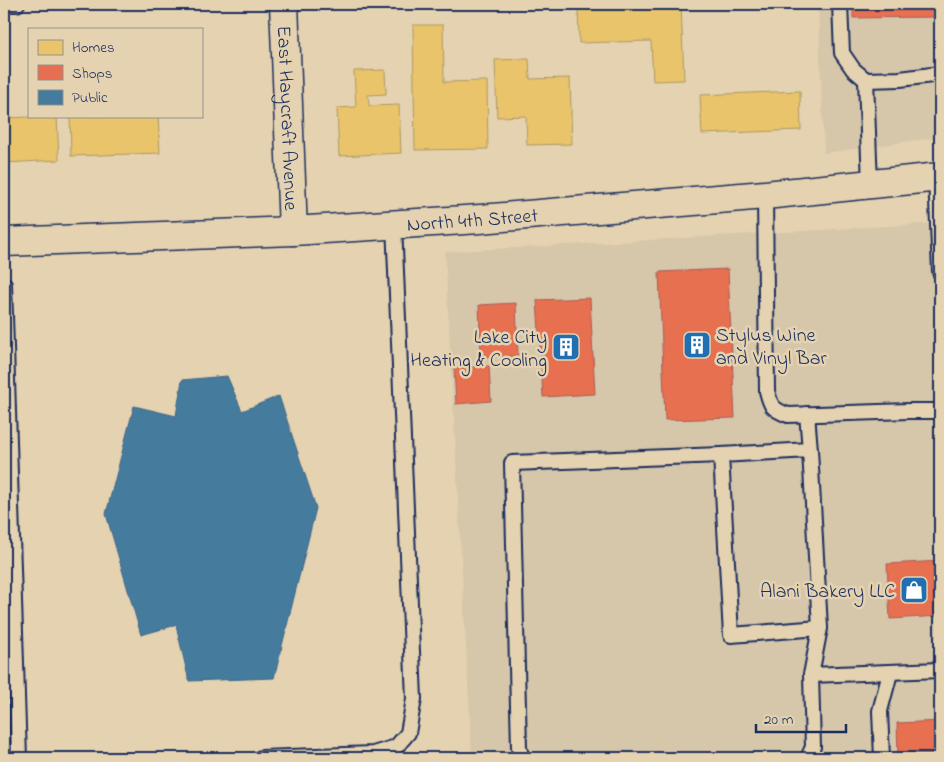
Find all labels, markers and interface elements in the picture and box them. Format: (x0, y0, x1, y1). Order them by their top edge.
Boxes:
street label: East Haycraft Avenue (268, 25, 304, 211)
legend (28, 28, 202, 118)
text: Homes (72, 37, 115, 59)
text: Shops (72, 63, 112, 85)
text: Public (72, 87, 108, 109)
street label: North 4th Street (406, 202, 540, 241)
place label: Stylus Wine and Vinyl Bar (716, 322, 827, 374)
place label: Lake City Heating & Cooling (410, 324, 547, 377)
building icon: Stylus Wine and Vinyl Bar (682, 330, 712, 360)
building icon: Lake City Heating & Cooling (551, 332, 581, 362)
shop icon: Alani Bakery LLC (899, 575, 929, 605)
place label: Alani Bakery LLC (760, 578, 895, 607)
scale bar (756, 702, 846, 734)
text: 20 m (764, 709, 794, 731)

